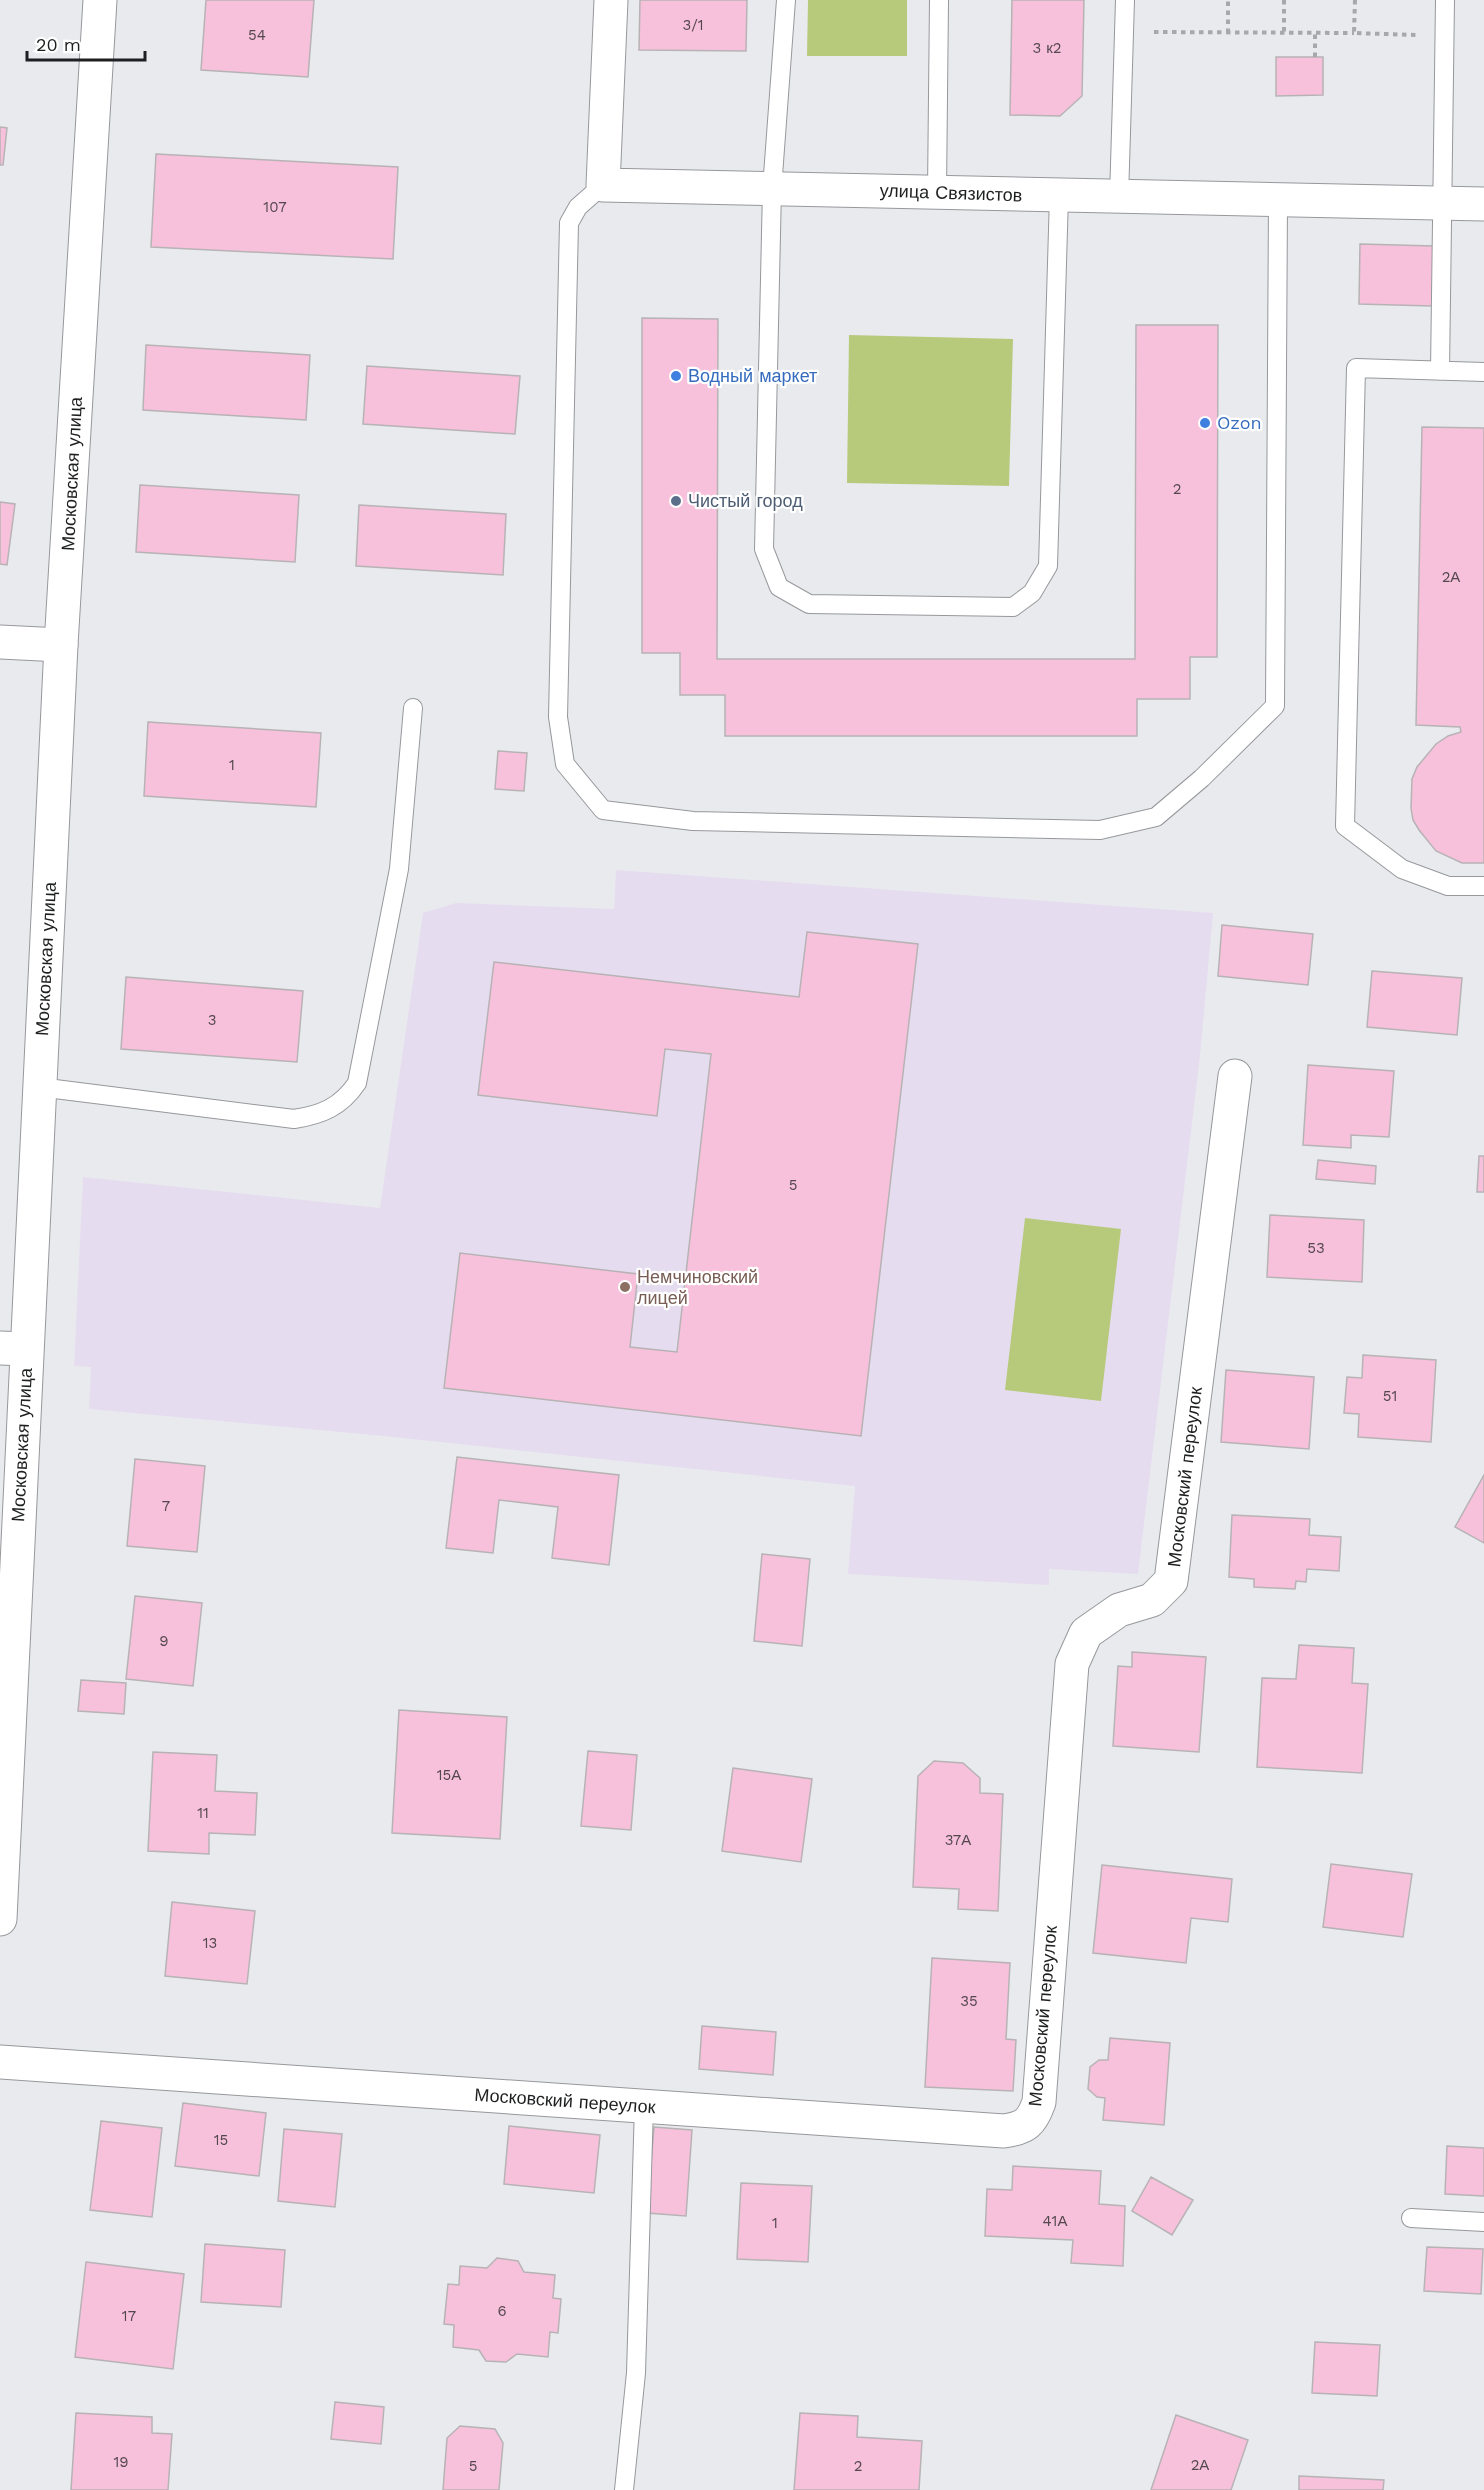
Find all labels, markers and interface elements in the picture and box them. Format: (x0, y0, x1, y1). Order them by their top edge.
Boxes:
house number: 3/1 (682, 16, 704, 34)
scale bar (27, 24, 146, 62)
house number: 54 (248, 26, 266, 44)
text: 20 m (36, 34, 81, 55)
house number: 3 к2 (1032, 39, 1062, 57)
street label: улица Связистов (879, 180, 1023, 205)
house number: 107 (263, 198, 287, 216)
place label: Водный маркет (688, 365, 817, 386)
marker: Водный маркет (669, 369, 683, 383)
street label: Московская улица (57, 395, 86, 552)
place label: Ozon (1217, 412, 1262, 433)
marker: Ozon (1198, 416, 1212, 430)
house number: 2 (1173, 480, 1181, 498)
place label: Чистый город (688, 490, 803, 511)
marker: Чистый город (669, 494, 683, 508)
house number: 2А (1442, 568, 1460, 586)
house number: 1 (229, 756, 235, 774)
street label: Московская улица (31, 880, 60, 1037)
house number: 3 (208, 1011, 216, 1029)
house number: 5 (789, 1176, 797, 1194)
house number: 53 (1307, 1239, 1325, 1257)
place label: Немчиновский лицей (637, 1266, 758, 1308)
marker: Немчиновский лицей (618, 1280, 632, 1294)
street label: Московская улица (7, 1366, 36, 1523)
street label: Московский переулок (1163, 1385, 1206, 1568)
house number: 51 (1383, 1387, 1397, 1405)
house number: 7 (162, 1497, 170, 1515)
house number: 9 (159, 1632, 169, 1650)
house number: 15А (437, 1766, 461, 1784)
house number: 11 (197, 1804, 209, 1822)
house number: 37А (945, 1831, 971, 1849)
street label: Московский переулок (1024, 1924, 1061, 2107)
house number: 13 (203, 1934, 217, 1952)
house number: 35 (960, 1992, 978, 2010)
street label: Московский переулок (474, 2084, 656, 2117)
house number: 15 (214, 2131, 228, 2149)
house number: 41А (1043, 2212, 1067, 2230)
house number: 1 (772, 2214, 778, 2232)
house number: 6 (497, 2302, 507, 2320)
house number: 17 (122, 2307, 136, 2325)
house number: 19 (113, 2453, 129, 2471)
house number: 2А (1191, 2456, 1209, 2474)
house number: 5 (469, 2457, 477, 2475)
house number: 2 (854, 2457, 862, 2475)

